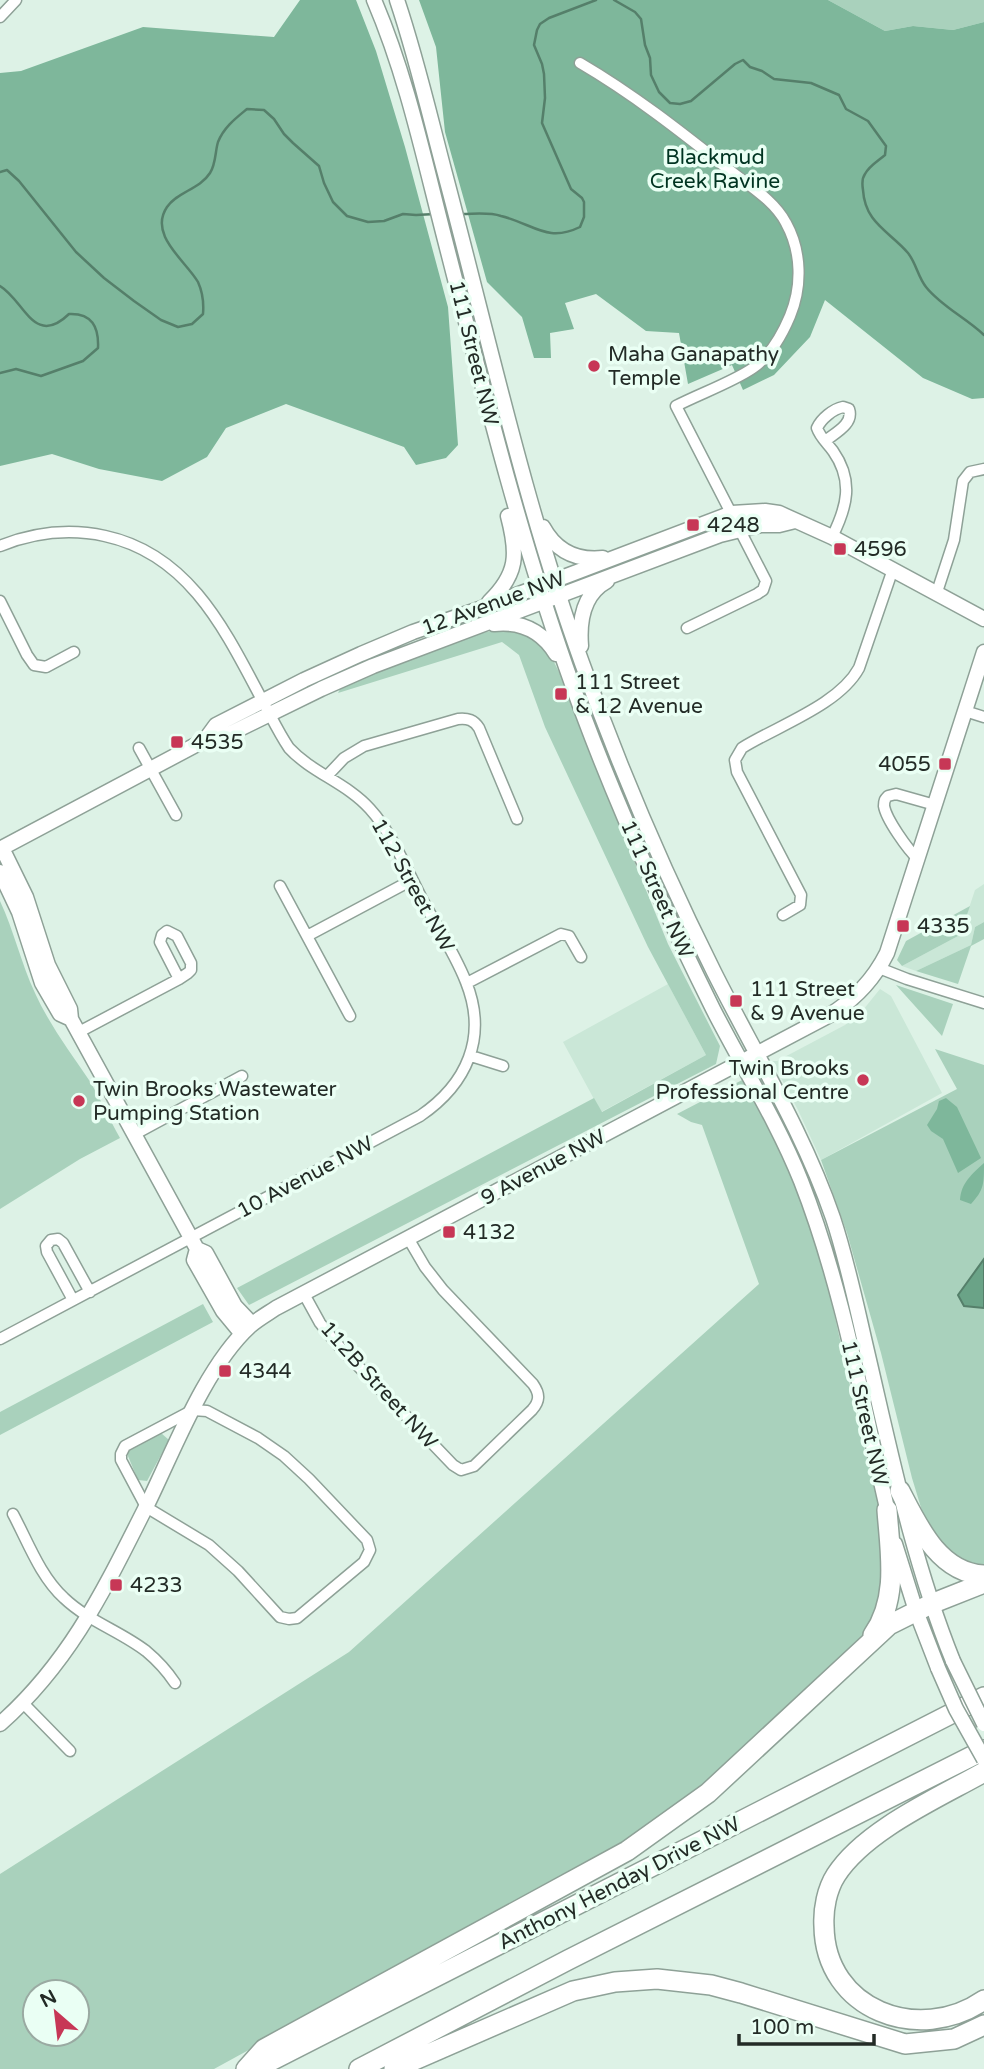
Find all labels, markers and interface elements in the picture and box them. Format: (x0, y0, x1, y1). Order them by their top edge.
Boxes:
park label: Blackmud Creek Ravine (650, 145, 780, 194)
street label: 111 Street NW (443, 278, 504, 428)
place label: Maha Ganapathy Temple (608, 342, 779, 391)
marker: Maha Ganapathy Temple (586, 358, 602, 374)
place label: 4248 (707, 513, 760, 538)
marker: 4248 (685, 517, 701, 533)
place label: 4596 (854, 537, 907, 562)
marker: 4596 (832, 541, 848, 557)
street label: 12 Avenue NW (418, 566, 568, 641)
place label: 111 Street & 12 Avenue (575, 670, 703, 719)
marker: 111 Street & 12 Avenue (553, 686, 569, 702)
place label: 4535 (191, 730, 244, 755)
marker: 4535 (169, 734, 185, 750)
place label: 4055 (878, 752, 931, 777)
marker: 4055 (937, 756, 953, 772)
street label: 112 Street NW (366, 814, 460, 956)
street label: 111 Street NW (615, 816, 698, 962)
place label: 4335 (917, 914, 970, 939)
marker: 4335 (895, 918, 911, 934)
place label: 111 Street & 9 Avenue (750, 977, 865, 1026)
marker: 111 Street & 9 Avenue (728, 993, 744, 1009)
place label: Twin Brooks Professional Centre (656, 1056, 849, 1105)
marker: Twin Brooks Professional Centre (855, 1072, 871, 1088)
place label: Twin Brooks Wastewater Pumping Station (93, 1077, 337, 1126)
marker: Twin Brooks Wastewater Pumping Station (71, 1093, 87, 1109)
street label: 9 Avenue NW (477, 1124, 610, 1211)
street label: 10 Avenue NW (233, 1131, 378, 1224)
place label: 4132 (463, 1220, 516, 1245)
marker: 4132 (441, 1224, 457, 1240)
street label: 112B Street NW (315, 1316, 443, 1454)
street label: 111 Street NW (836, 1338, 893, 1488)
place label: 4344 (239, 1359, 292, 1384)
marker: 4344 (217, 1363, 233, 1379)
place label: 4233 (130, 1573, 183, 1598)
marker: 4233 (108, 1577, 124, 1593)
street label: Anthony Henday Drive NW (494, 1811, 744, 1955)
north arrow (21, 1978, 91, 2048)
text: N (37, 1986, 60, 2012)
scale bar (739, 2002, 874, 2046)
text: 100 m (750, 2015, 814, 2040)

